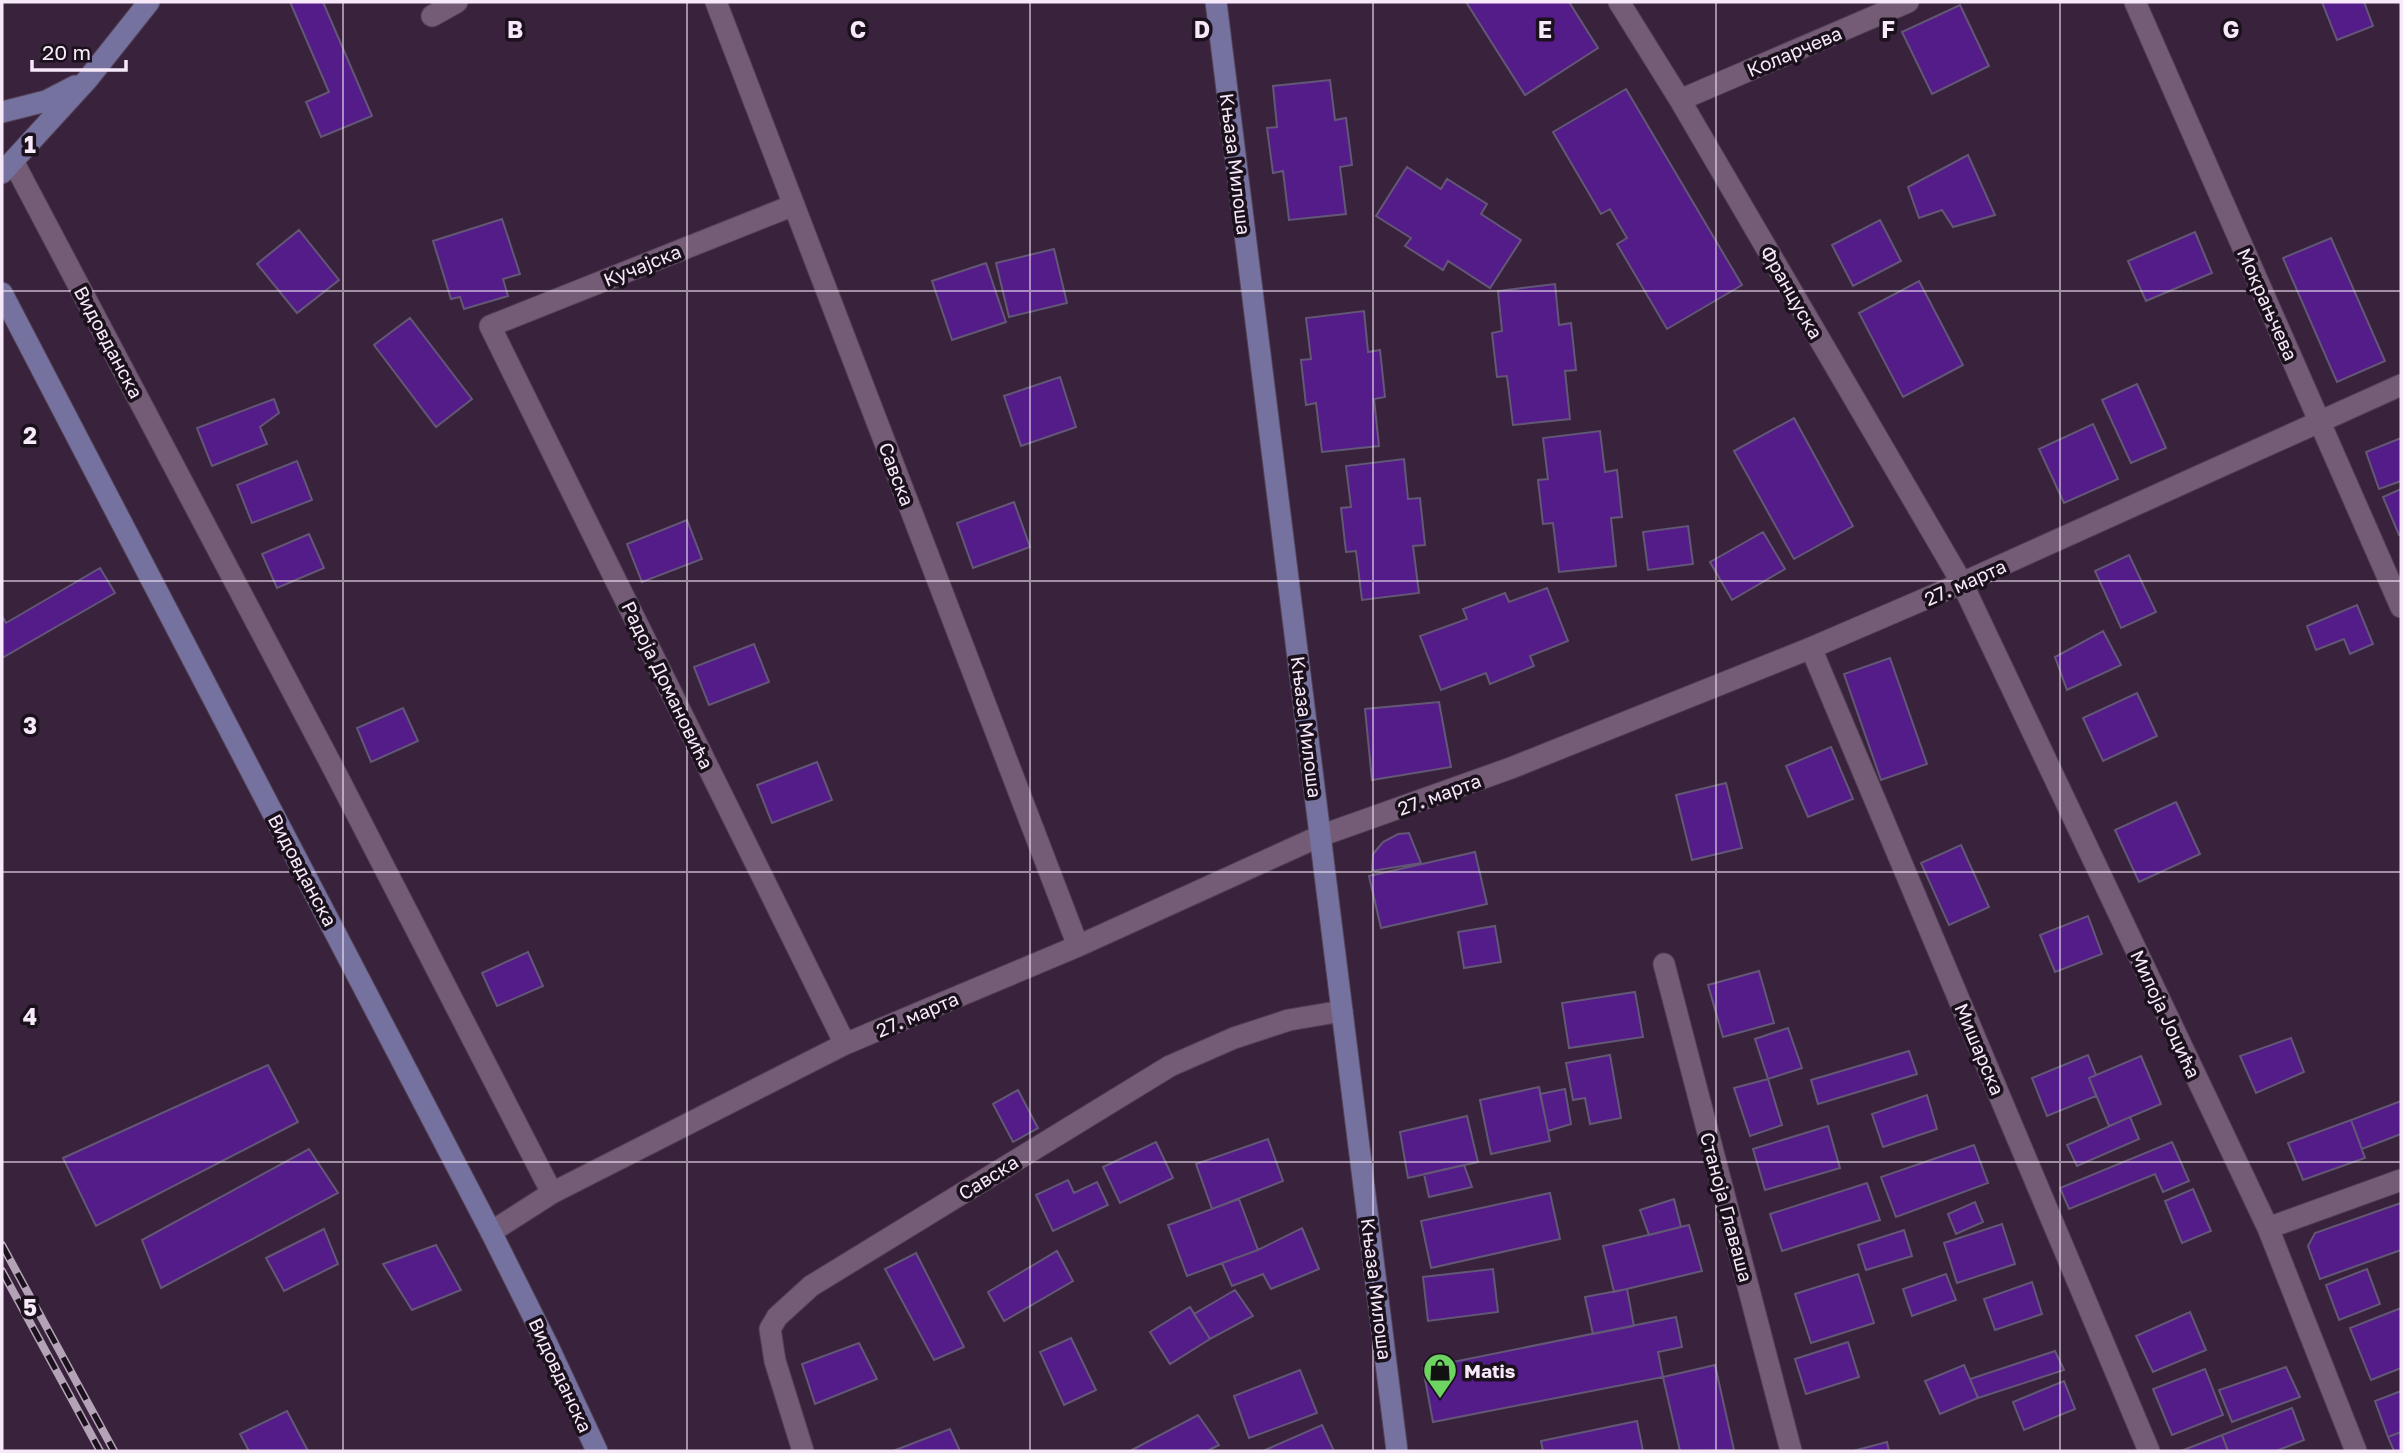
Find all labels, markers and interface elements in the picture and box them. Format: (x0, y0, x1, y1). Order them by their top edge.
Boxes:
text: B (507, 15, 523, 43)
text: C (850, 15, 866, 43)
text: D (1194, 15, 1210, 43)
text: E (1538, 15, 1552, 43)
text: F (1881, 15, 1895, 43)
text: G (2223, 15, 2239, 43)
street label: Коларчева (1743, 21, 1845, 81)
scale bar (32, 28, 126, 72)
text: 20 m (42, 39, 91, 65)
street label: Књаза Милоша (1216, 92, 1256, 236)
text: 1 (24, 130, 36, 158)
street label: Кучајска (600, 239, 684, 291)
street label: Француска (1756, 241, 1828, 343)
street label: Мокрањчева (2233, 244, 2303, 364)
street label: Видовданска (70, 282, 148, 402)
text: 2 (23, 421, 37, 449)
street label: Савска (874, 439, 920, 509)
street label: 27. марта (1921, 554, 2009, 610)
street label: Радоја Домановића (617, 597, 719, 773)
street label: Књаза Милоша (1287, 655, 1327, 799)
text: 3 (23, 711, 37, 739)
street label: 27. марта (1394, 768, 1484, 820)
street label: Видовданска (264, 810, 342, 930)
street label: Милоја Јоцића (2126, 946, 2206, 1082)
street label: 27. марта (872, 986, 962, 1042)
street label: Мишарска (1950, 1000, 2010, 1098)
text: 4 (23, 1002, 37, 1030)
street label: Станоја Главаша (1696, 1130, 1758, 1284)
street label: Савска (954, 1150, 1022, 1204)
street label: Књаза Милоша (1357, 1217, 1397, 1361)
text: 5 (23, 1293, 37, 1321)
street label: Видовданска (524, 1314, 598, 1436)
shop icon: Matis (1421, 1351, 1459, 1400)
place label: Matis (1464, 1359, 1516, 1382)

